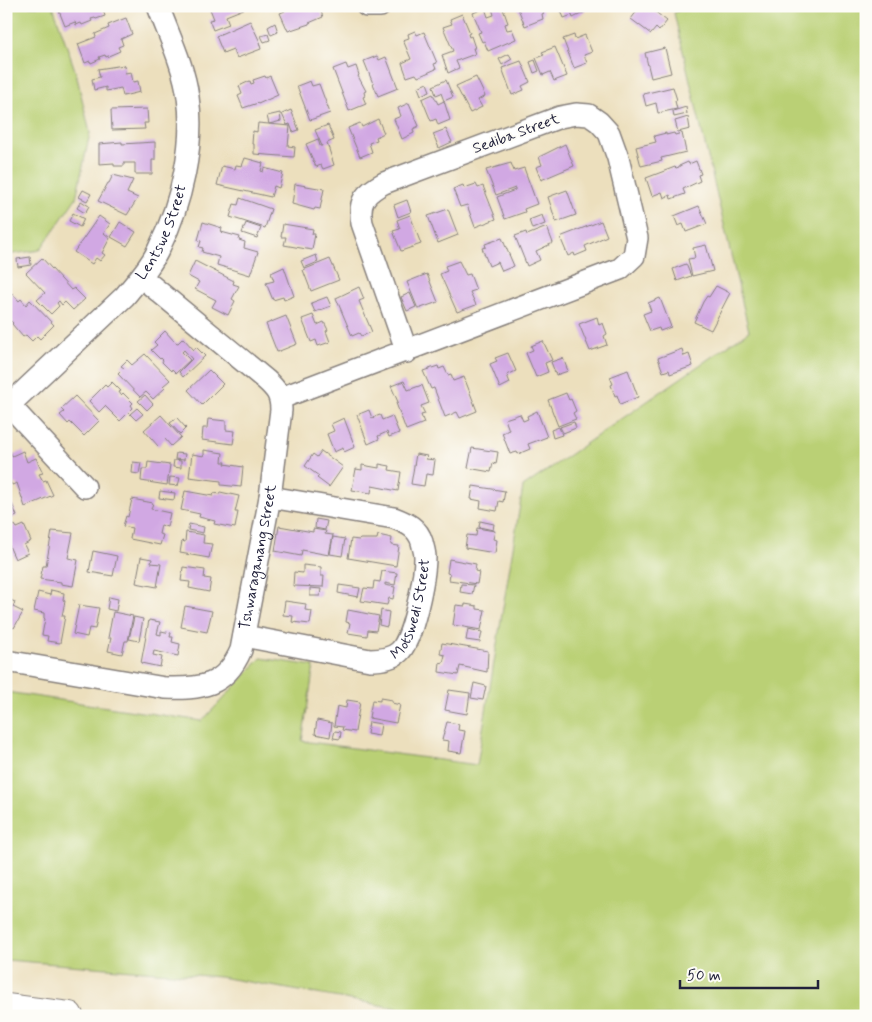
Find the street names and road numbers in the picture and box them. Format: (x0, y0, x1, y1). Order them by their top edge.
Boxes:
street label: Sediba Street (470, 109, 562, 159)
street label: Lentswe Street (132, 183, 192, 284)
street label: Tshwaraganang Street (235, 483, 281, 631)
street label: Motswedi Street (387, 558, 435, 665)

